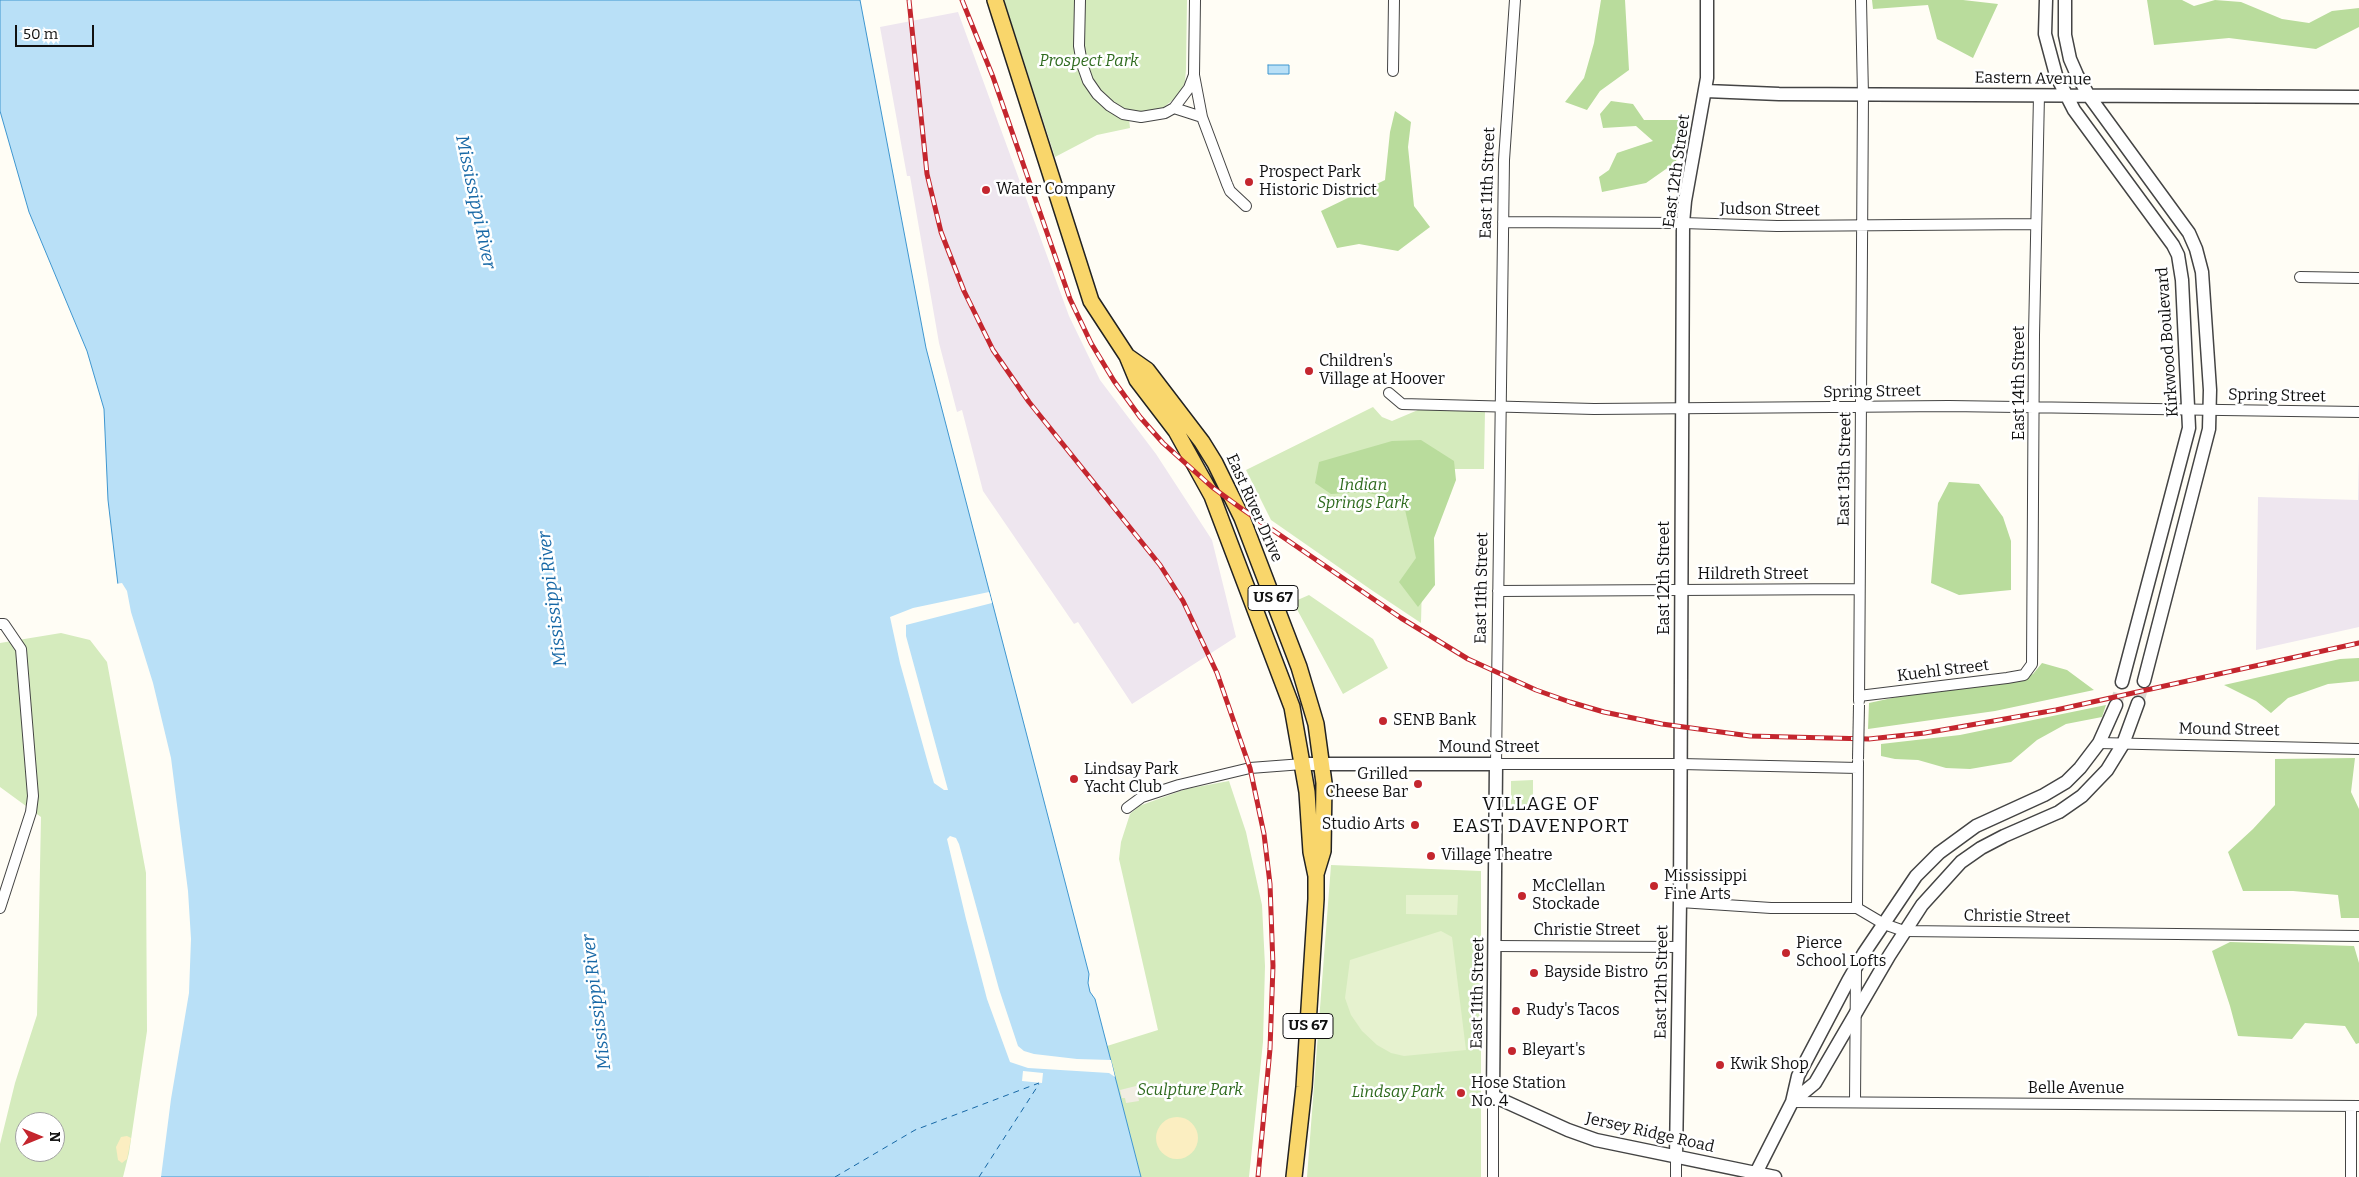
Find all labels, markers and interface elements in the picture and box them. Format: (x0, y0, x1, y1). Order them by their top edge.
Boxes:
scale bar (18, 15, 96, 47)
text: 50 m (23, 25, 58, 43)
park label: Prospect Park (1039, 52, 1139, 72)
street label: Eastern Avenue (1974, 68, 2092, 90)
street label: East 12th Street (1660, 113, 1694, 229)
street label: East 11th Street (1476, 127, 1500, 239)
water label: Mississippi River (450, 133, 500, 271)
place label: Prospect Park Historic District (1259, 163, 1377, 201)
marker: Prospect Park Historic District (1243, 176, 1255, 188)
place label: Water Company (996, 180, 1115, 200)
marker: Water Company (980, 184, 992, 196)
street label: Judson Street (1720, 200, 1820, 220)
street label: Kirkwood Boulevard (2153, 266, 2183, 418)
street label: East 14th Street (2010, 326, 2030, 440)
place label: Children's Village at Hoover (1319, 352, 1445, 390)
marker: Children's Village at Hoover (1303, 365, 1315, 377)
street label: Spring Street (1823, 382, 1921, 402)
street label: Spring Street (2228, 386, 2326, 406)
street label: East 13th Street (1834, 412, 1856, 526)
street label: East River Drive (1222, 451, 1286, 565)
park label: Indian Springs Park (1317, 476, 1409, 514)
street label: East 12th Street (1655, 521, 1675, 635)
water label: Mississippi River (534, 530, 572, 668)
street label: East 11th Street (1471, 532, 1493, 644)
street label: Hildreth Street (1697, 565, 1809, 585)
road number: US 67 (1248, 586, 1298, 610)
street label: Kuehl Street (1896, 656, 1990, 686)
place label: SENB Bank (1393, 711, 1476, 731)
marker: SENB Bank (1377, 715, 1389, 727)
street label: Mound Street (2178, 720, 2280, 740)
street label: Mound Street (1438, 738, 1540, 758)
place label: Lindsay Park Yacht Club (1084, 760, 1178, 798)
place label: Grilled Cheese Bar (1325, 765, 1408, 803)
marker: Lindsay Park Yacht Club (1068, 773, 1080, 785)
marker: Grilled Cheese Bar (1412, 778, 1424, 790)
district label: VILLAGE OF EAST DAVENPORT (1451, 794, 1631, 838)
place label: Studio Arts (1322, 815, 1405, 835)
marker: Studio Arts (1409, 819, 1421, 831)
place label: Village Theatre (1441, 846, 1552, 866)
marker: Village Theatre (1425, 850, 1437, 862)
place label: Mississippi Fine Arts (1664, 867, 1747, 905)
place label: McClellan Stockade (1532, 877, 1605, 915)
marker: Mississippi Fine Arts (1648, 880, 1660, 892)
marker: McClellan Stockade (1516, 890, 1528, 902)
street label: Christie Street (1963, 906, 2071, 928)
street label: Christie Street (1534, 921, 1640, 941)
street label: East 12th Street (1651, 925, 1673, 1039)
water label: Mississippi River (578, 933, 616, 1071)
place label: Pierce School Lofts (1796, 934, 1886, 972)
street label: East 11th Street (1467, 937, 1489, 1049)
marker: Pierce School Lofts (1780, 947, 1792, 959)
place label: Bayside Bistro (1544, 963, 1648, 983)
marker: Bayside Bistro (1528, 967, 1540, 979)
place label: Rudy's Tacos (1526, 1001, 1620, 1021)
marker: Rudy's Tacos (1510, 1005, 1522, 1017)
road number: US 67 (1283, 1014, 1333, 1038)
place label: Bleyart's (1522, 1041, 1585, 1061)
marker: Bleyart's (1506, 1045, 1518, 1057)
place label: Kwik Shop (1730, 1055, 1809, 1075)
marker: Kwik Shop (1714, 1059, 1726, 1071)
place label: Hose Station No. 4 (1471, 1074, 1566, 1112)
street label: Belle Avenue (2028, 1079, 2124, 1099)
park label: Sculpture Park (1137, 1081, 1243, 1101)
park label: Lindsay Park (1351, 1083, 1445, 1103)
marker: Hose Station No. 4 (1455, 1087, 1467, 1099)
street label: Jersey Ridge Road (1584, 1109, 1716, 1157)
north arrow (15, 1112, 65, 1162)
text: N (46, 1132, 63, 1142)

